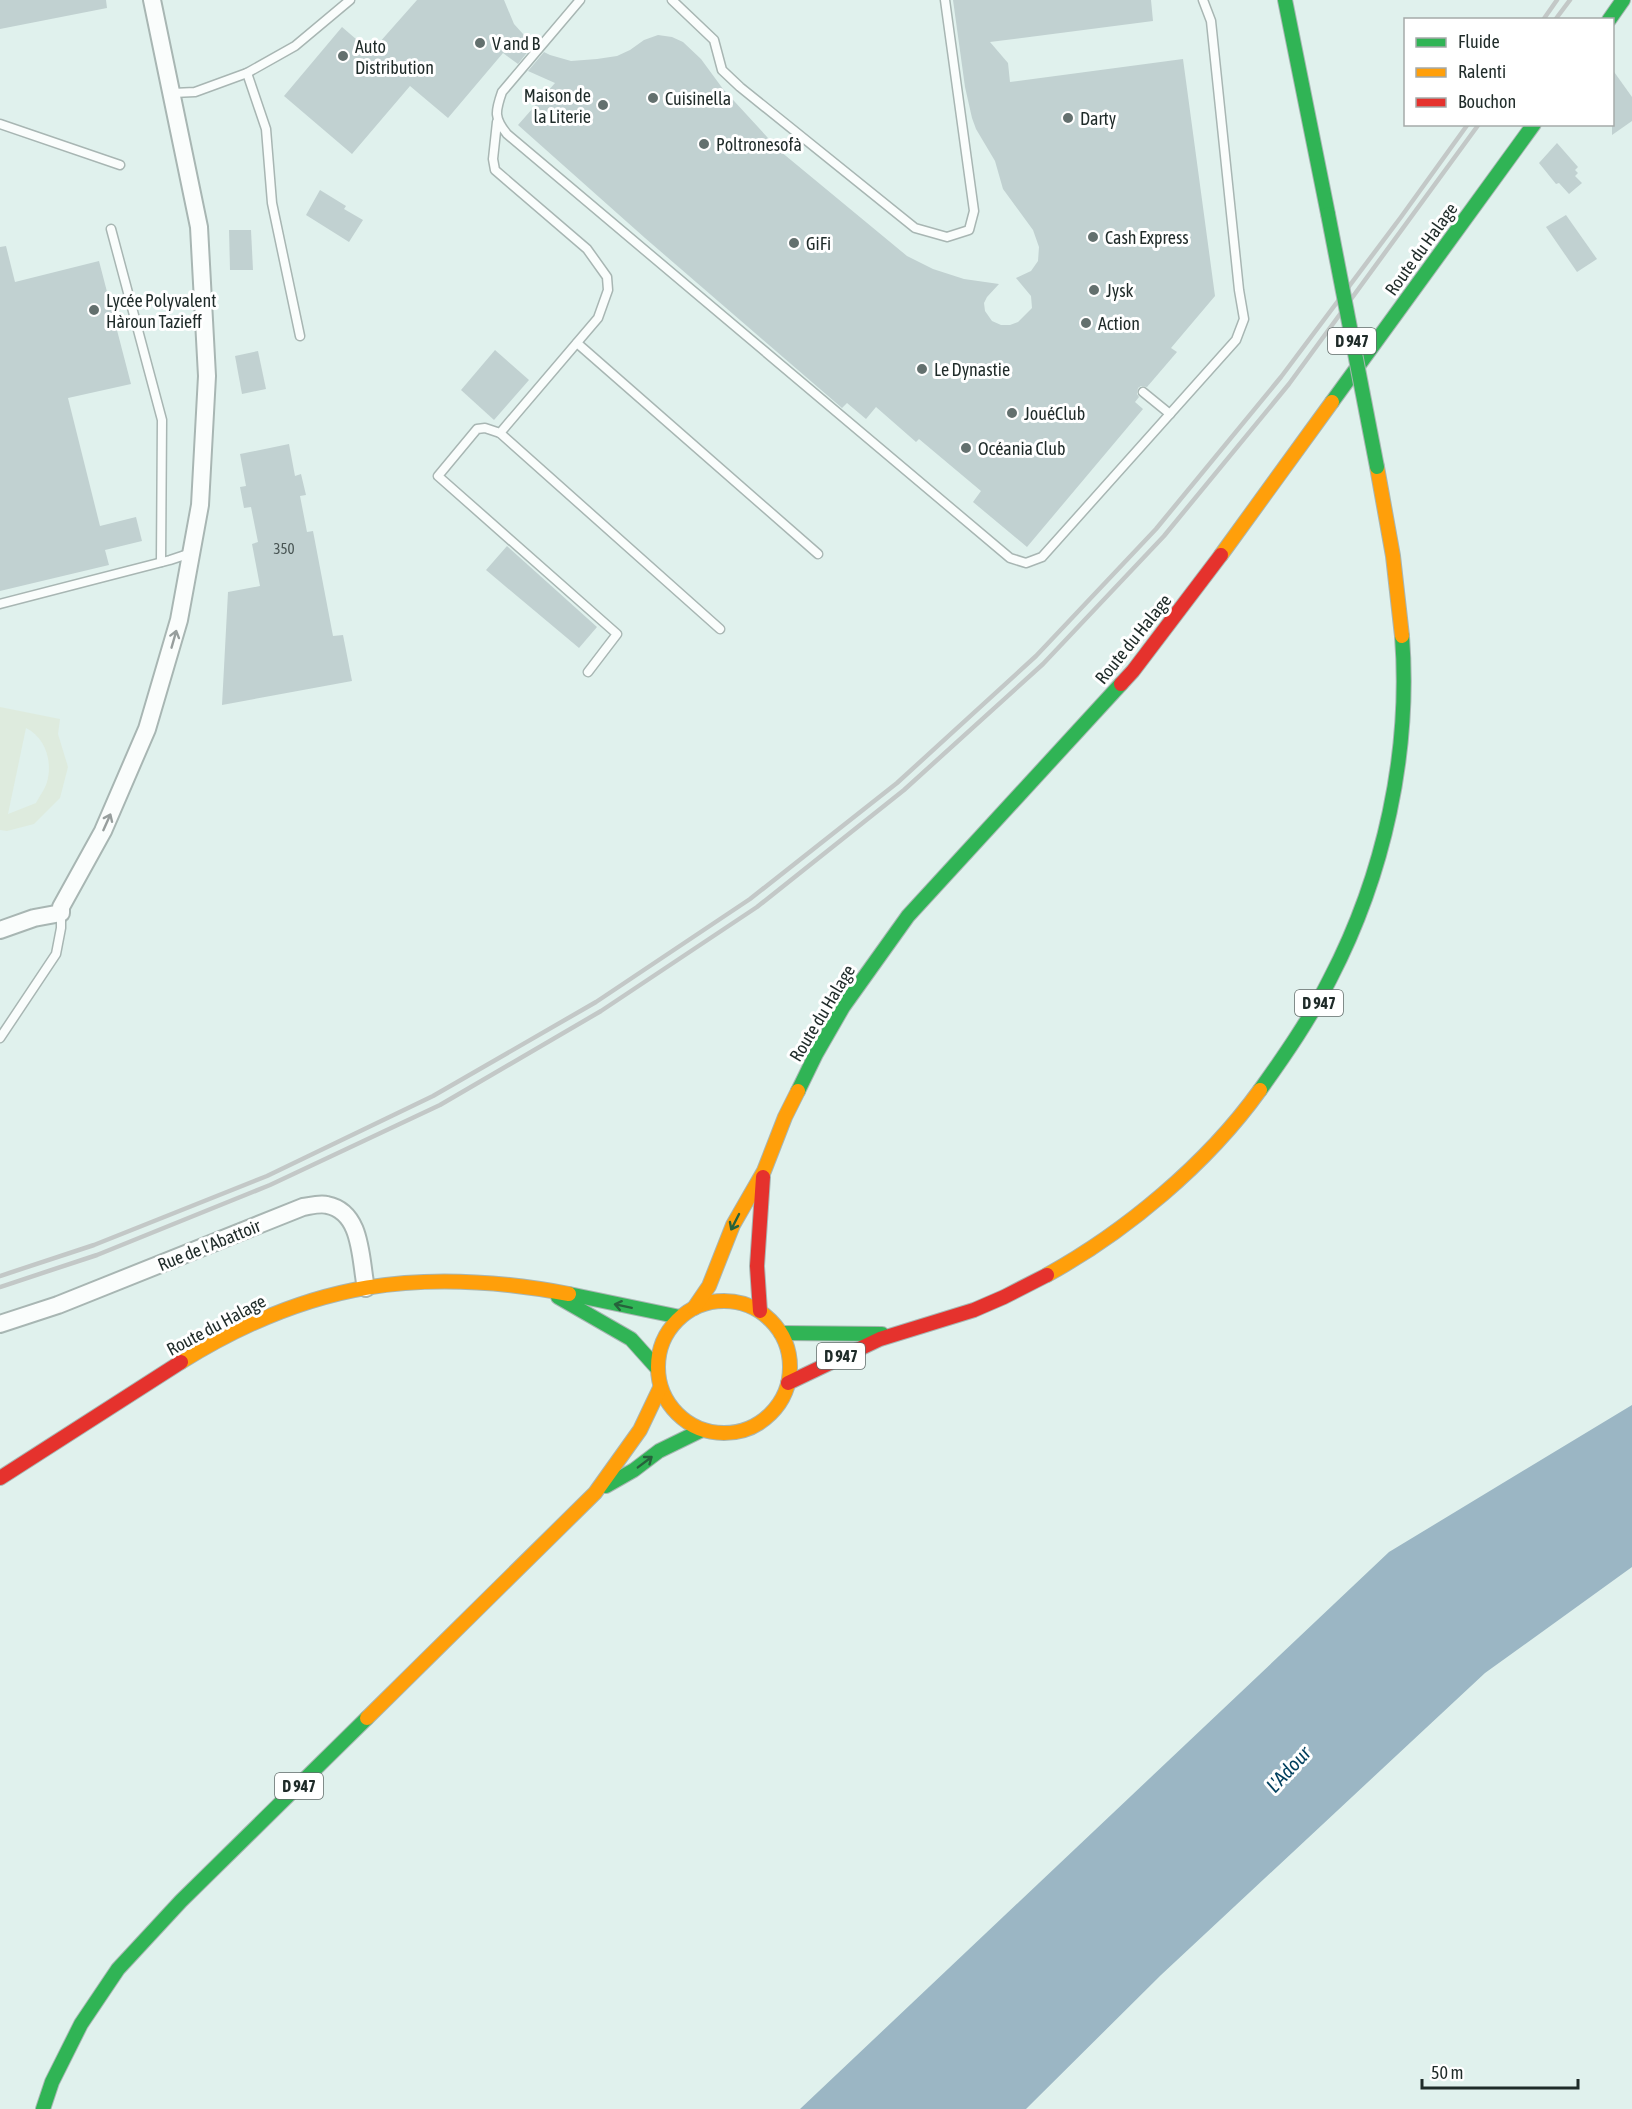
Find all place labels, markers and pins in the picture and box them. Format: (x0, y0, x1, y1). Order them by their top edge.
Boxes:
place label: V and B (492, 33, 540, 54)
place label: Auto Distribution (355, 36, 434, 78)
marker: V and B (473, 36, 487, 50)
marker: Auto Distribution (336, 49, 350, 63)
place label: Maison de la Literie (524, 85, 591, 127)
place label: Cuisinella (665, 88, 731, 109)
marker: Cuisinella (646, 91, 660, 105)
marker: Maison de la Literie (596, 98, 610, 112)
place label: Darty (1080, 108, 1116, 129)
marker: Darty (1061, 111, 1075, 125)
place label: Poltronesofà (716, 134, 802, 155)
marker: Poltronesofà (697, 137, 711, 151)
place label: Cash Express (1105, 227, 1189, 248)
marker: Cash Express (1086, 230, 1100, 244)
place label: GiFi (806, 233, 831, 254)
marker: GiFi (787, 236, 801, 250)
place label: Jysk (1106, 280, 1134, 301)
marker: Jysk (1087, 283, 1101, 297)
place label: Lycée Polyvalent Hàroun Tazieff (106, 290, 216, 332)
marker: Lycée Polyvalent Hàroun Tazieff (87, 303, 101, 317)
place label: Action (1098, 313, 1140, 334)
marker: Action (1079, 316, 1093, 330)
place label: Le Dynastie (934, 359, 1010, 380)
marker: Le Dynastie (915, 362, 929, 376)
place label: JouéClub (1024, 403, 1085, 424)
marker: JouéClub (1005, 406, 1019, 420)
place label: Océania Club (978, 438, 1066, 459)
marker: Océania Club (959, 441, 973, 455)

